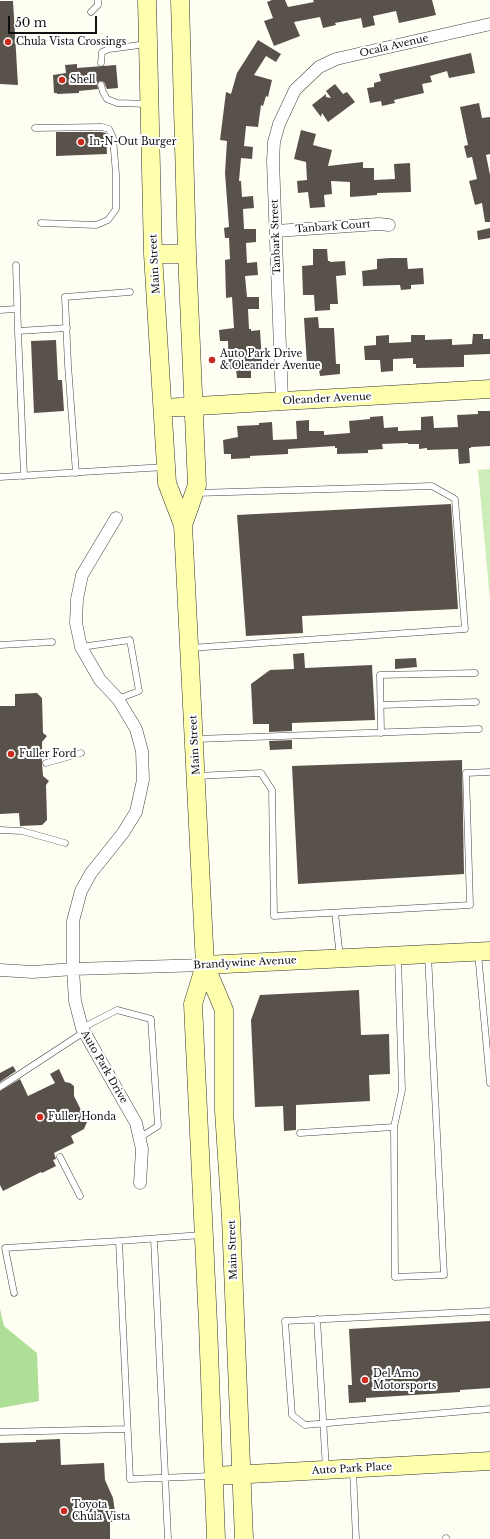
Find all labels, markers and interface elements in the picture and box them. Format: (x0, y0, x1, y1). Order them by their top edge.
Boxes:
scale bar (10, 8, 99, 34)
text: 50 m (15, 15, 47, 30)
street label: Ocala Avenue (358, 32, 430, 60)
place label: Chula Vista Crossings (16, 36, 126, 48)
marker: Chula Vista Crossings (3, 37, 13, 47)
place label: Shell (70, 74, 96, 86)
marker: Shell (57, 75, 67, 85)
place label: In-N-Out Burger (89, 136, 176, 148)
marker: In-N-Out Burger (76, 137, 86, 147)
street label: Tanbark Street (269, 199, 283, 275)
street label: Tanbark Court (295, 218, 371, 236)
street label: Main Street (147, 234, 163, 294)
place label: Auto Park Drive & Oleander Avenue (220, 348, 321, 372)
marker: Auto Park Drive & Oleander Avenue (207, 355, 217, 365)
street label: Oleander Avenue (282, 391, 372, 407)
street label: Main Street (187, 715, 203, 775)
place label: Fuller Ford (19, 748, 77, 760)
marker: Fuller Ford (6, 749, 16, 759)
street label: Brandywine Avenue (193, 954, 297, 972)
street label: Auto Park Drive (78, 1028, 130, 1106)
place label: Fuller Honda (48, 1111, 116, 1123)
marker: Fuller Honda (35, 1112, 45, 1122)
street label: Main Street (226, 1220, 240, 1280)
place label: Del Amo Motorsports (373, 1368, 436, 1392)
marker: Del Amo Motorsports (360, 1375, 370, 1385)
street label: Auto Park Place (312, 1461, 392, 1477)
place label: Toyota Chula Vista (72, 1499, 130, 1522)
marker: Toyota Chula Vista (59, 1506, 69, 1516)

